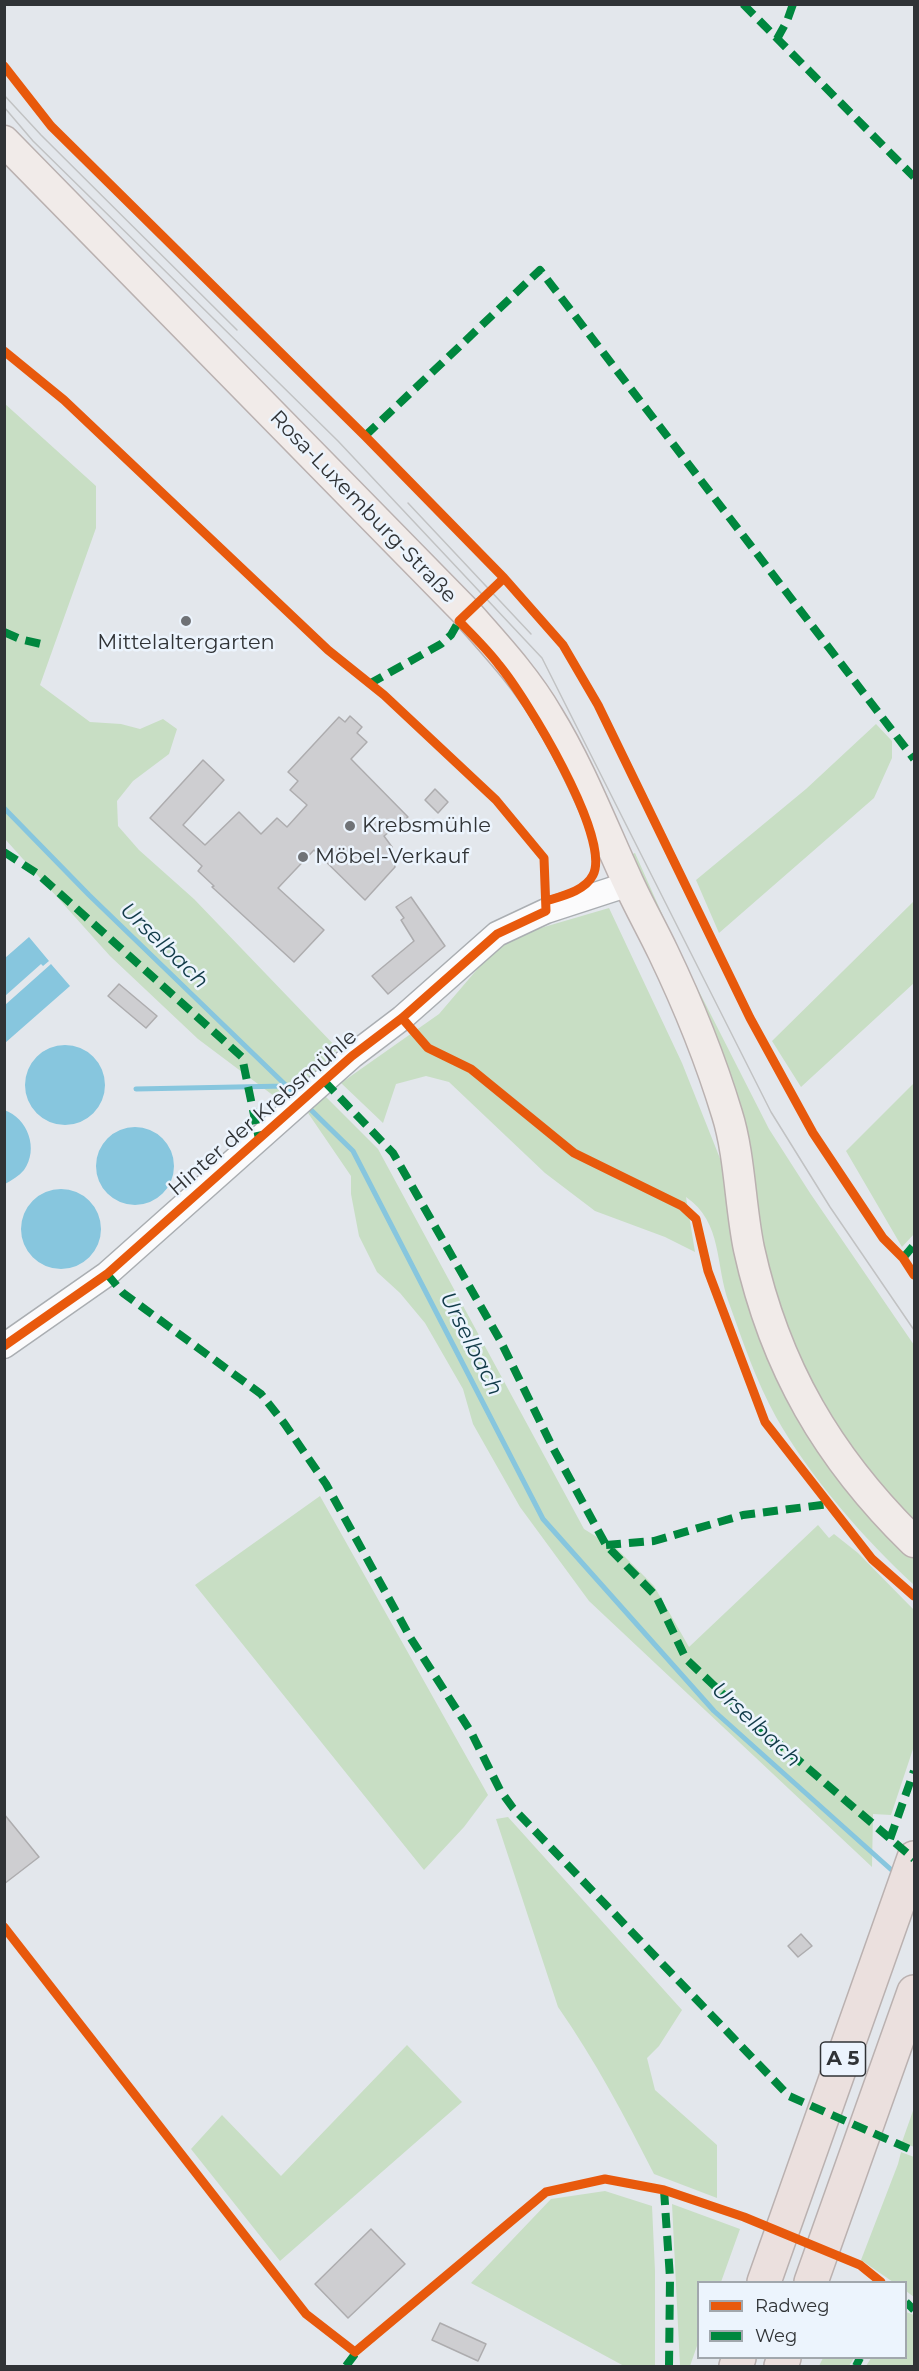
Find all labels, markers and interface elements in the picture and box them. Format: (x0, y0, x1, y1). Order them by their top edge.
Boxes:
street label: Rosa-Luxemburg-Straße (264, 406, 462, 608)
marker: Mittelaltergarten (179, 614, 193, 628)
place label: Mittelaltergarten (97, 630, 275, 656)
place label: Krebsmühle (362, 813, 491, 839)
marker: Krebsmühle (343, 819, 357, 833)
place label: Möbel-Verkauf (315, 844, 469, 870)
marker: Möbel-Verkauf (296, 850, 310, 864)
water label: Urselbach (114, 897, 214, 995)
street label: Hinter der Krebsmühle (164, 1024, 362, 1202)
water label: Urselbach (434, 1288, 508, 1400)
water label: Urselbach (706, 1677, 806, 1773)
road number: A 5 (820, 2042, 866, 2076)
legend (697, 2281, 907, 2359)
text: Radweg (755, 2295, 830, 2317)
text: Weg (755, 2325, 797, 2347)

